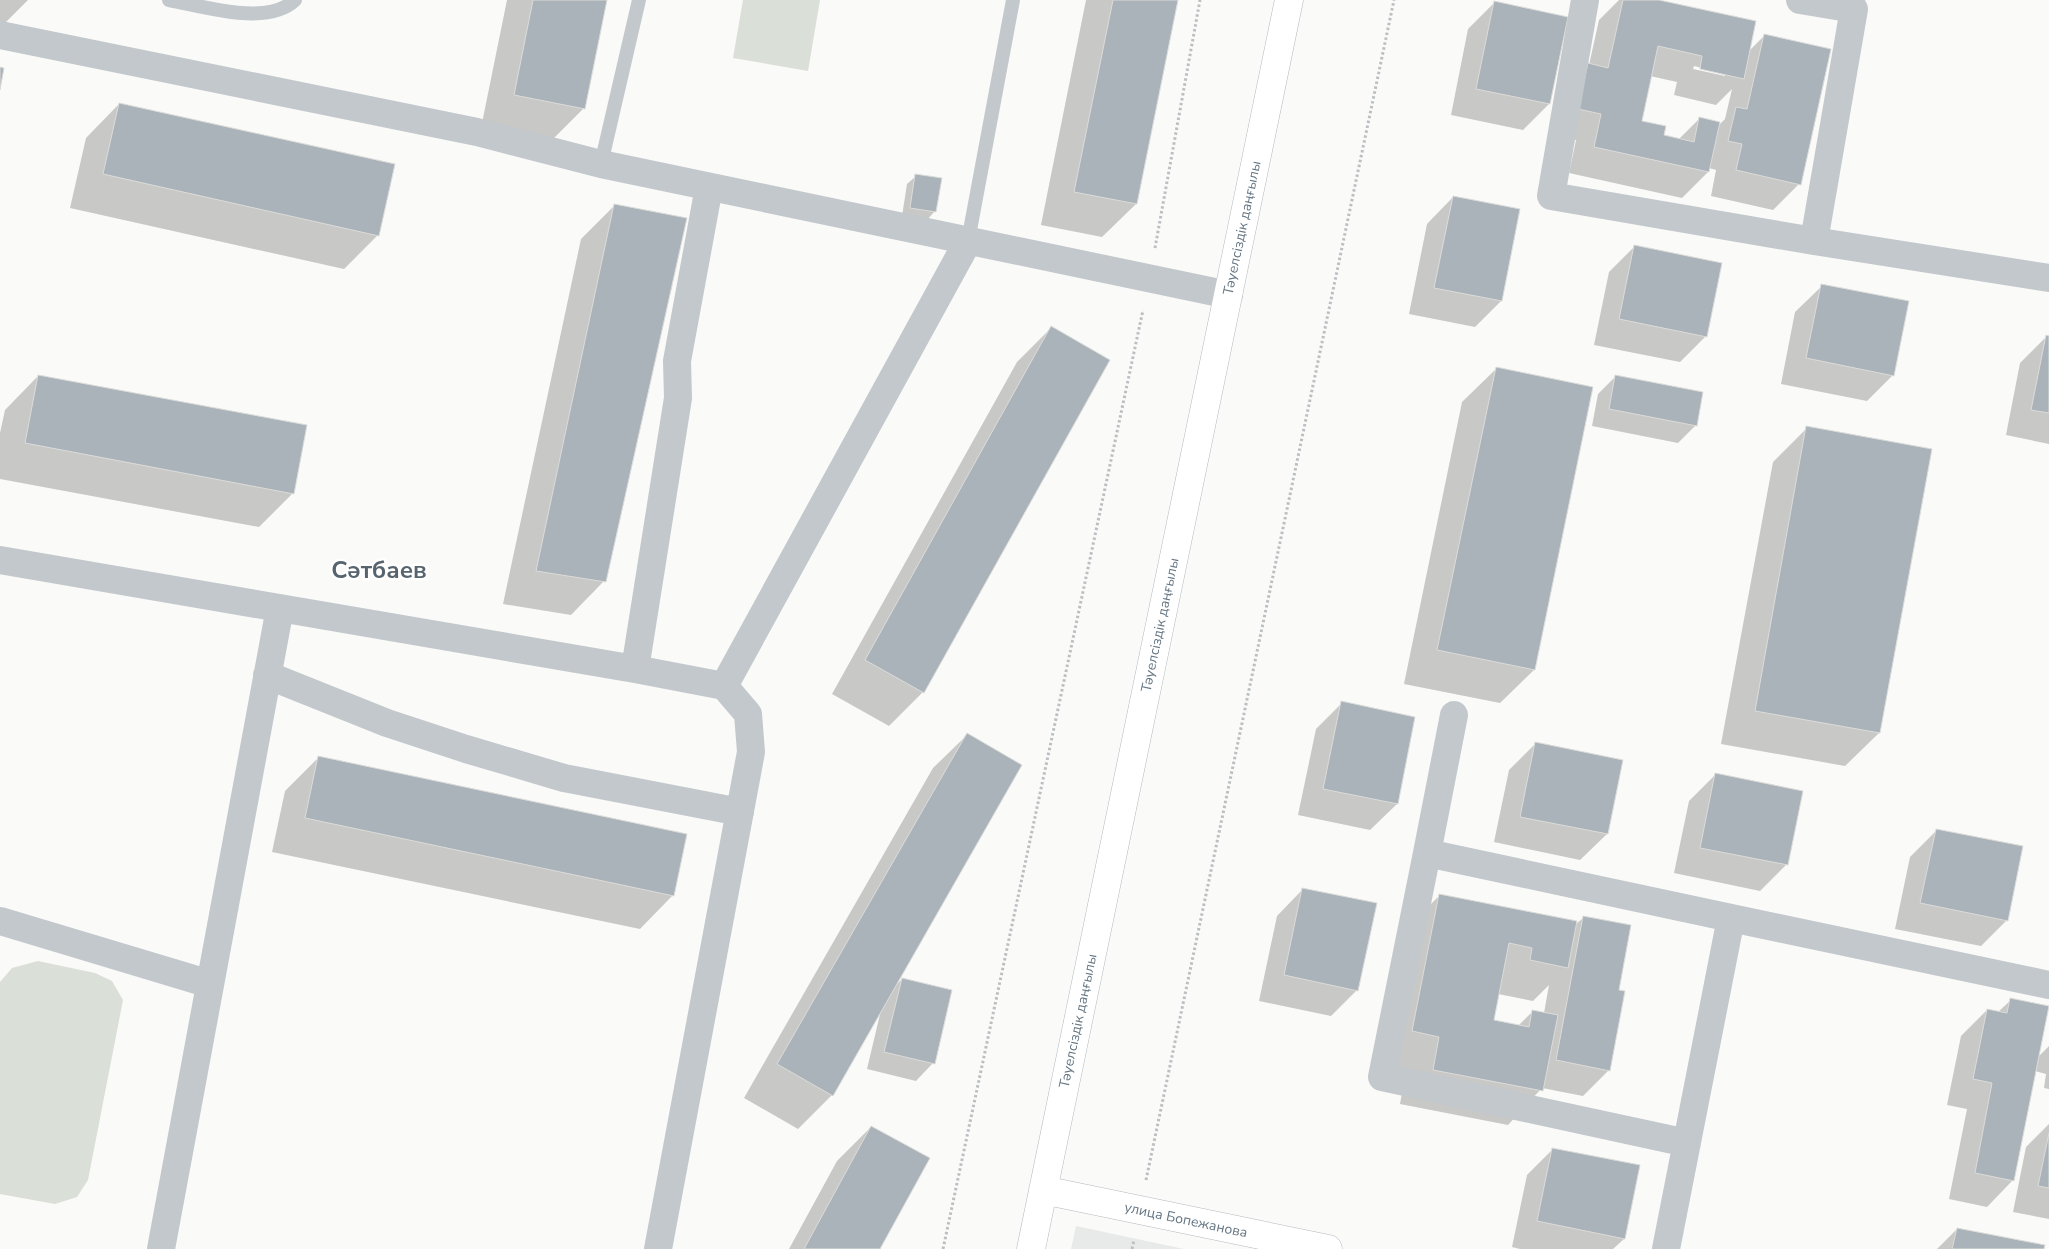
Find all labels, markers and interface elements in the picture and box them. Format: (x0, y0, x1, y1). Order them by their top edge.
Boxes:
street label: Тәуелсіздік даңғылы (1219, 159, 1265, 297)
district label: Сәтбаев (331, 554, 427, 586)
street label: Тәуелсіздік даңғылы (1137, 556, 1183, 694)
street label: Тәуелсіздік даңғылы (1055, 952, 1101, 1090)
street label: улица Бопежанова (1123, 1198, 1249, 1242)

